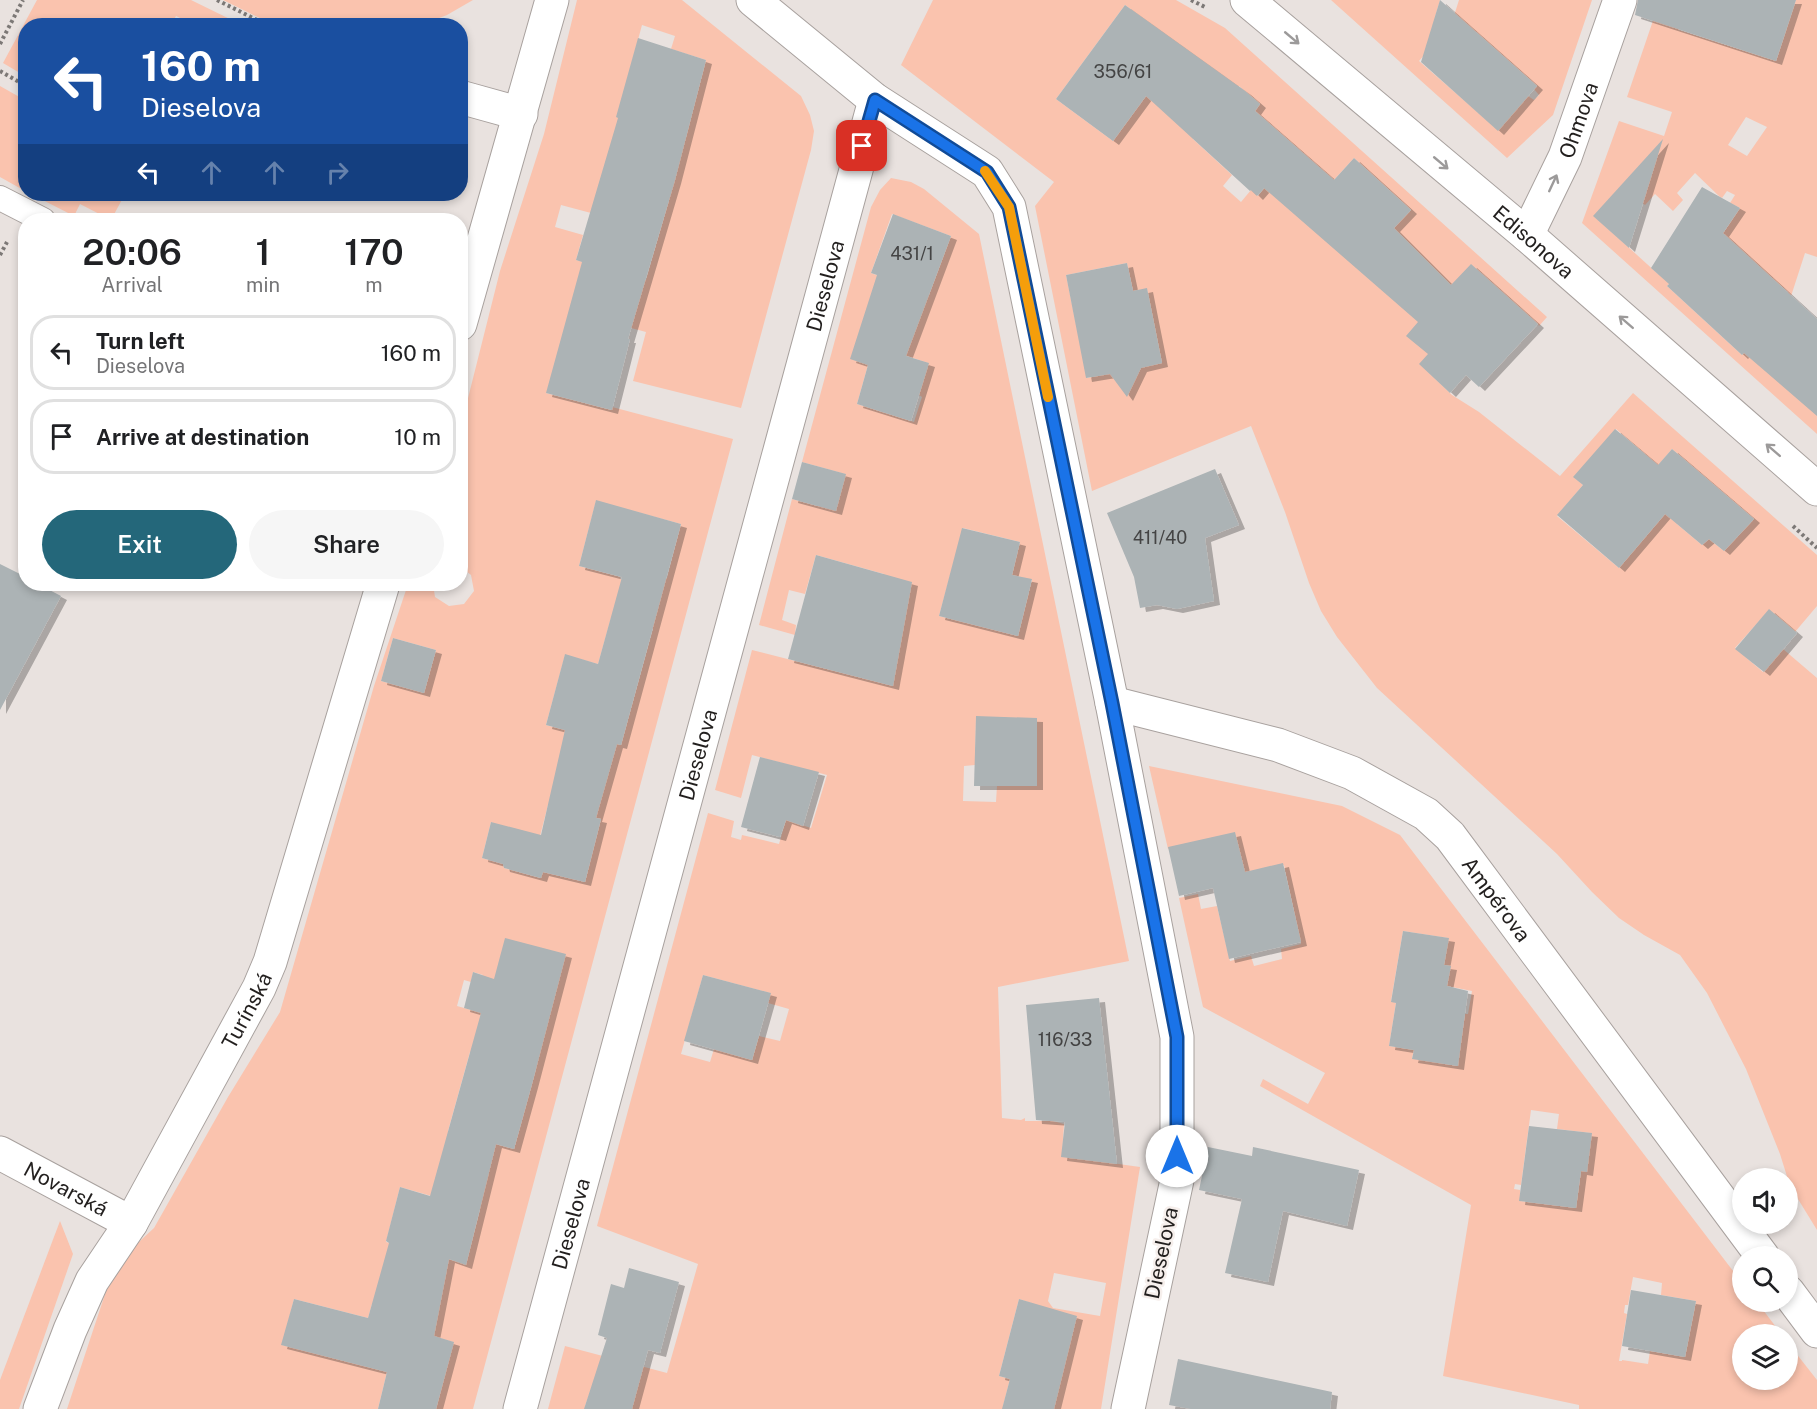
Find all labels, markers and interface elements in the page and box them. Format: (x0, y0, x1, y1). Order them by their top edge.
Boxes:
one-way arrow (1284, 31, 1300, 44)
text: 160 m (141, 41, 261, 90)
icon: left (42, 42, 120, 120)
house number: 356/61 (1094, 61, 1152, 82)
street label: Ohmova (1553, 78, 1603, 161)
text: Dieselova (141, 91, 261, 123)
pin (836, 120, 887, 171)
icon: arrive (845, 129, 878, 162)
icon: left (132, 156, 165, 189)
icon: ahead (195, 156, 228, 189)
icon: ahead (258, 156, 291, 189)
icon: right (321, 156, 354, 189)
one-way arrow (1433, 156, 1448, 170)
one-way arrow (1548, 174, 1560, 192)
street label: Edisonova (1488, 200, 1580, 283)
text: 20:06 (82, 231, 182, 273)
text: 1 (256, 231, 271, 273)
text: 170 (344, 231, 404, 273)
street label: Dieselova (800, 237, 849, 334)
house number: 431/1 (890, 243, 934, 264)
text: Arrival (101, 273, 163, 297)
text: min (246, 273, 280, 297)
text: m (365, 273, 383, 297)
one-way arrow (1619, 315, 1634, 329)
text: Turn left (96, 328, 185, 354)
icon: left (45, 336, 78, 369)
text: 160 m (381, 340, 441, 366)
text: Dieselova (96, 354, 185, 378)
icon: arrive (45, 420, 78, 453)
text: Arrive at destination (96, 424, 309, 450)
text: 10 m (394, 424, 441, 450)
one-way arrow (1766, 443, 1781, 457)
button: Exit (42, 510, 237, 579)
button: Share (249, 510, 444, 579)
house number: 411/40 (1133, 527, 1187, 548)
street label: Dieselova (673, 706, 722, 803)
street label: Ampérova (1457, 852, 1536, 946)
street label: Turínská (216, 969, 277, 1053)
house number: 116/33 (1038, 1029, 1092, 1050)
position arrow (1145, 1124, 1209, 1188)
street label: Novarská (20, 1156, 112, 1221)
map controls (1732, 1168, 1798, 1390)
button: sound (1732, 1168, 1798, 1234)
street label: Dieselova (546, 1175, 595, 1272)
street label: Dieselova (1139, 1205, 1183, 1301)
button: search (1732, 1246, 1798, 1312)
button: layers (1732, 1324, 1798, 1390)

